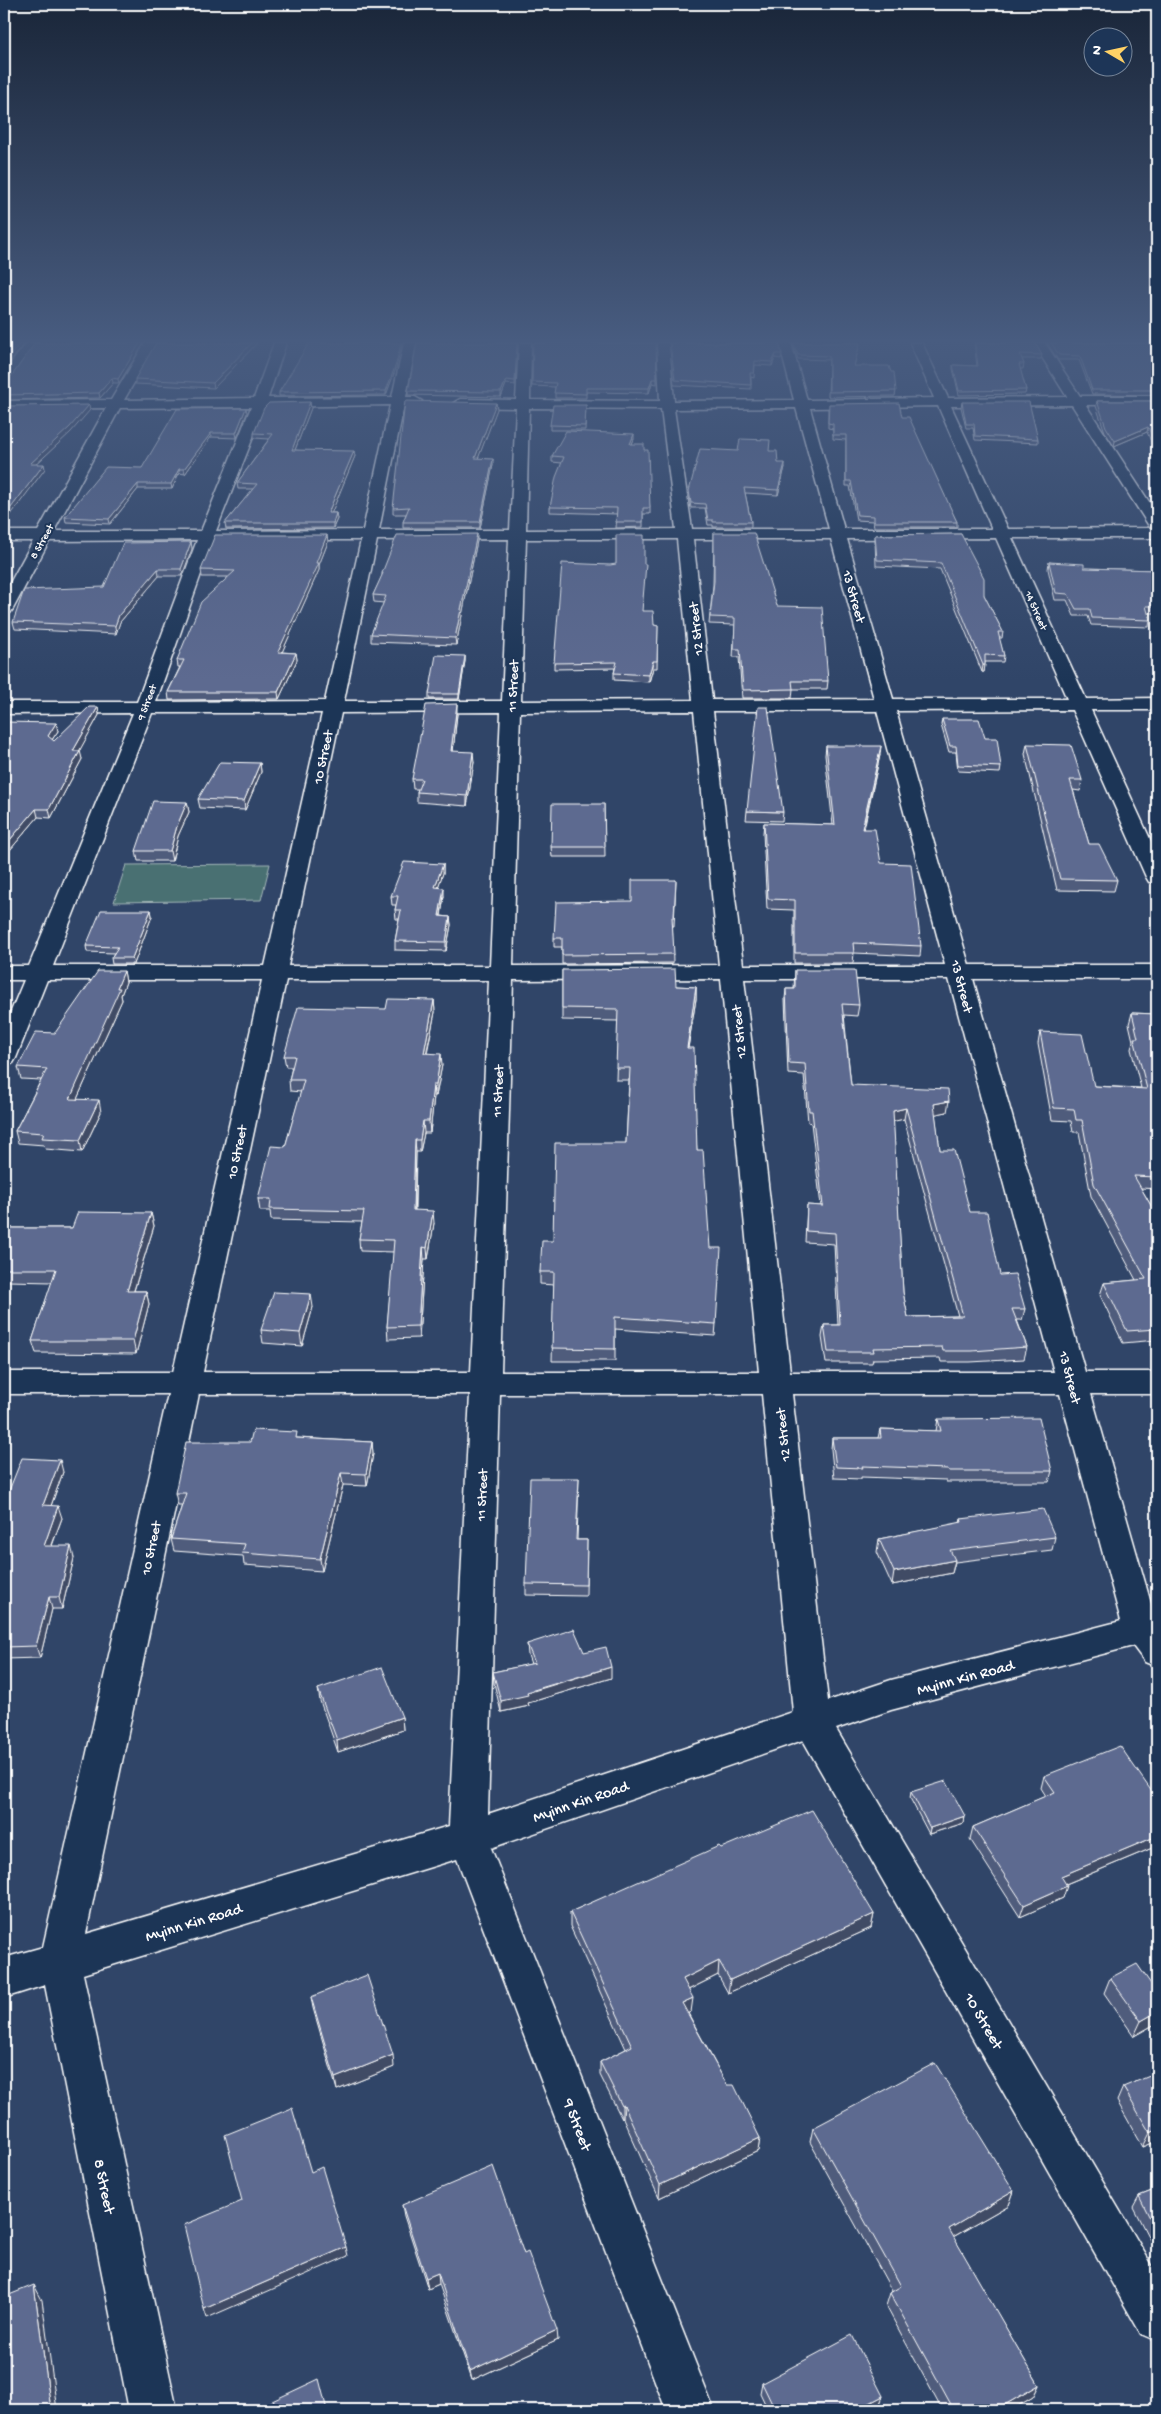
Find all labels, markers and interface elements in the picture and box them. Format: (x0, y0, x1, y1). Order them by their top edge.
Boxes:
north arrow (1084, 28, 1134, 78)
text: N (1089, 45, 1107, 56)
street label: 8 Street (28, 521, 58, 561)
street label: 13 Street (837, 568, 869, 626)
street label: 14 Street (1021, 588, 1050, 634)
street label: 12 Street (686, 600, 709, 657)
street label: 11 Street (505, 659, 524, 713)
street label: 9 Street (135, 682, 161, 723)
street label: 10 Street (310, 728, 339, 787)
street label: 13 Street (945, 958, 976, 1016)
street label: 12 Street (729, 1003, 752, 1060)
street label: 11 Street (490, 1064, 509, 1118)
street label: 10 Street (224, 1123, 253, 1182)
street label: 13 Street (1053, 1349, 1084, 1407)
street label: 12 Street (773, 1406, 796, 1463)
street label: 11 Street (474, 1468, 493, 1522)
street label: 10 Street (138, 1519, 167, 1578)
street label: Myinn Kin Road (915, 1657, 1018, 1702)
street label: Myinn Kin Road (531, 1778, 633, 1829)
street label: Myinn Kin Road (143, 1900, 246, 1948)
street label: 10 Street (958, 1989, 1006, 2055)
street label: 9 Street (557, 2095, 595, 2155)
street label: 8 Street (88, 2158, 118, 2217)

